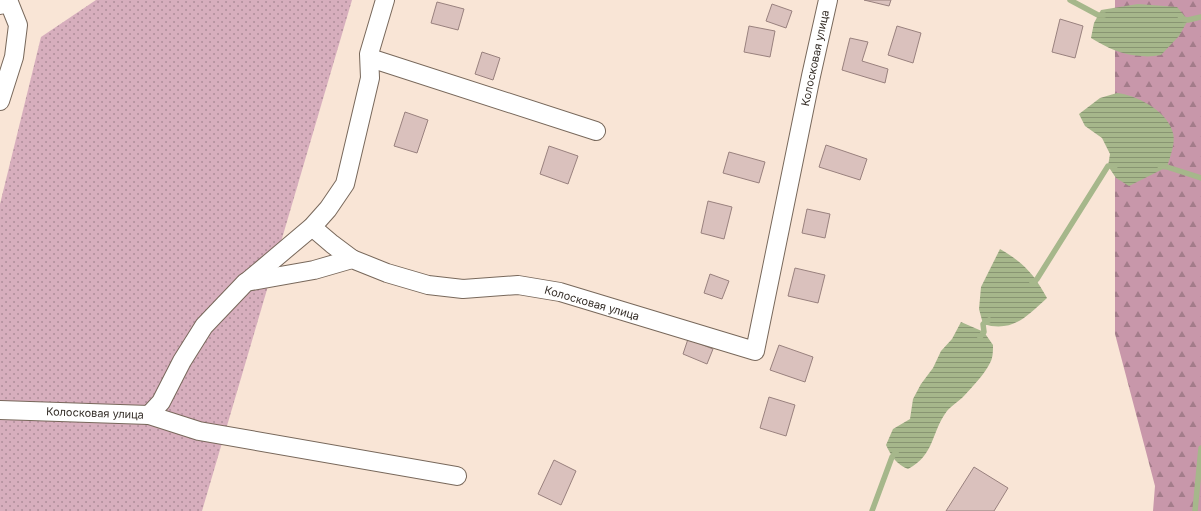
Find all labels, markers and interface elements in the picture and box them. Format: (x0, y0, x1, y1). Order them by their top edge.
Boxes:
street label: Колосковая улица (798, 9, 832, 107)
street label: Колосковая улица (543, 283, 641, 323)
street label: Колосковая улица (46, 404, 144, 422)

